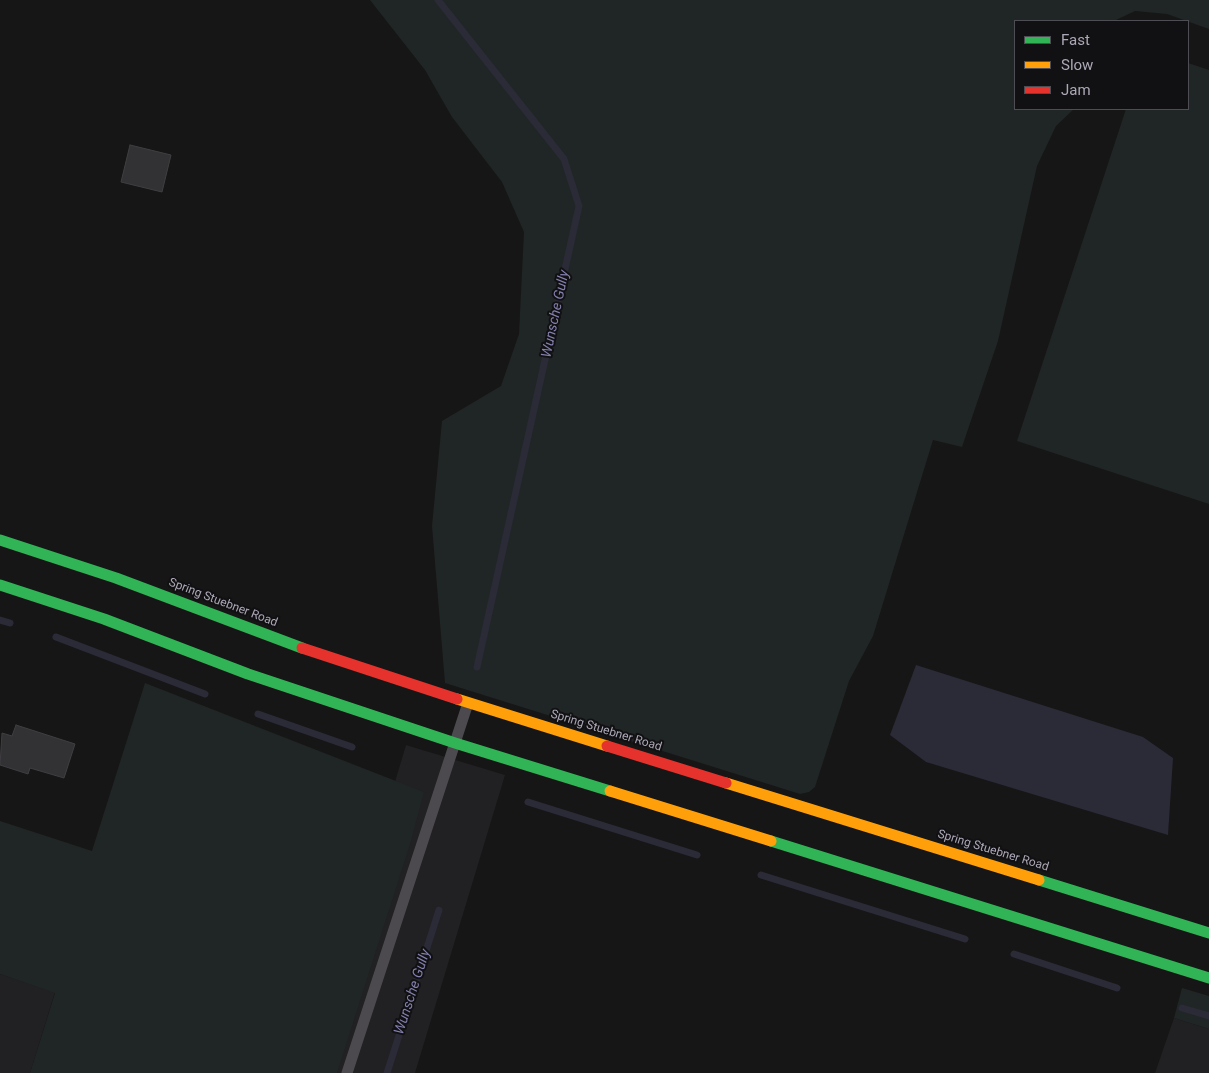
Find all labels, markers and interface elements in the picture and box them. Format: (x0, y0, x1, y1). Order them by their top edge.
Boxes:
legend (1014, 20, 1189, 110)
text: Fast (1061, 31, 1090, 49)
text: Slow (1061, 56, 1093, 74)
text: Jam (1061, 81, 1091, 99)
water label: Wunsche Gully (539, 269, 573, 359)
street label: Spring Stuebner Road (166, 576, 280, 630)
street label: Spring Stuebner Road (549, 707, 663, 755)
street label: Spring Stuebner Road (936, 827, 1050, 875)
water label: Wunsche Gully (391, 947, 435, 1037)

